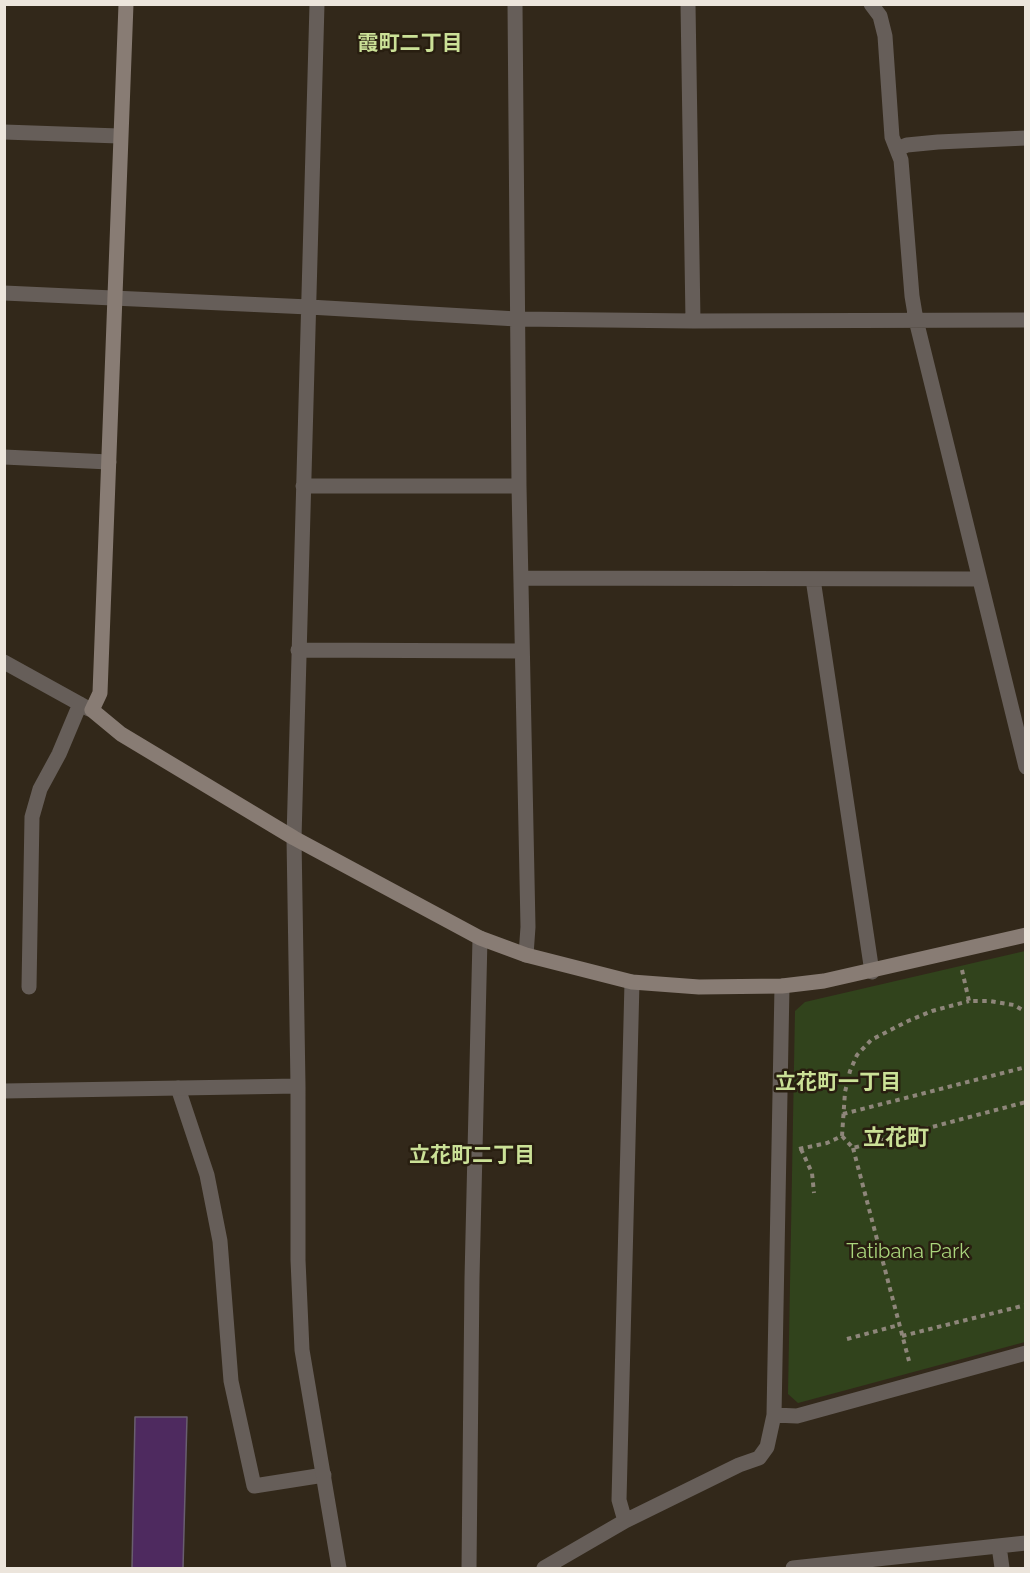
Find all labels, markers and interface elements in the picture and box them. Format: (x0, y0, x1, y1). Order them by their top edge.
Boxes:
district label: 霞町二丁目 (358, 31, 462, 57)
district label: 立花町一丁目 (775, 1070, 901, 1096)
district label: 立花町 (863, 1125, 929, 1151)
district label: 立花町二丁目 (409, 1143, 535, 1169)
park label: Tatibana Park (846, 1240, 970, 1264)

